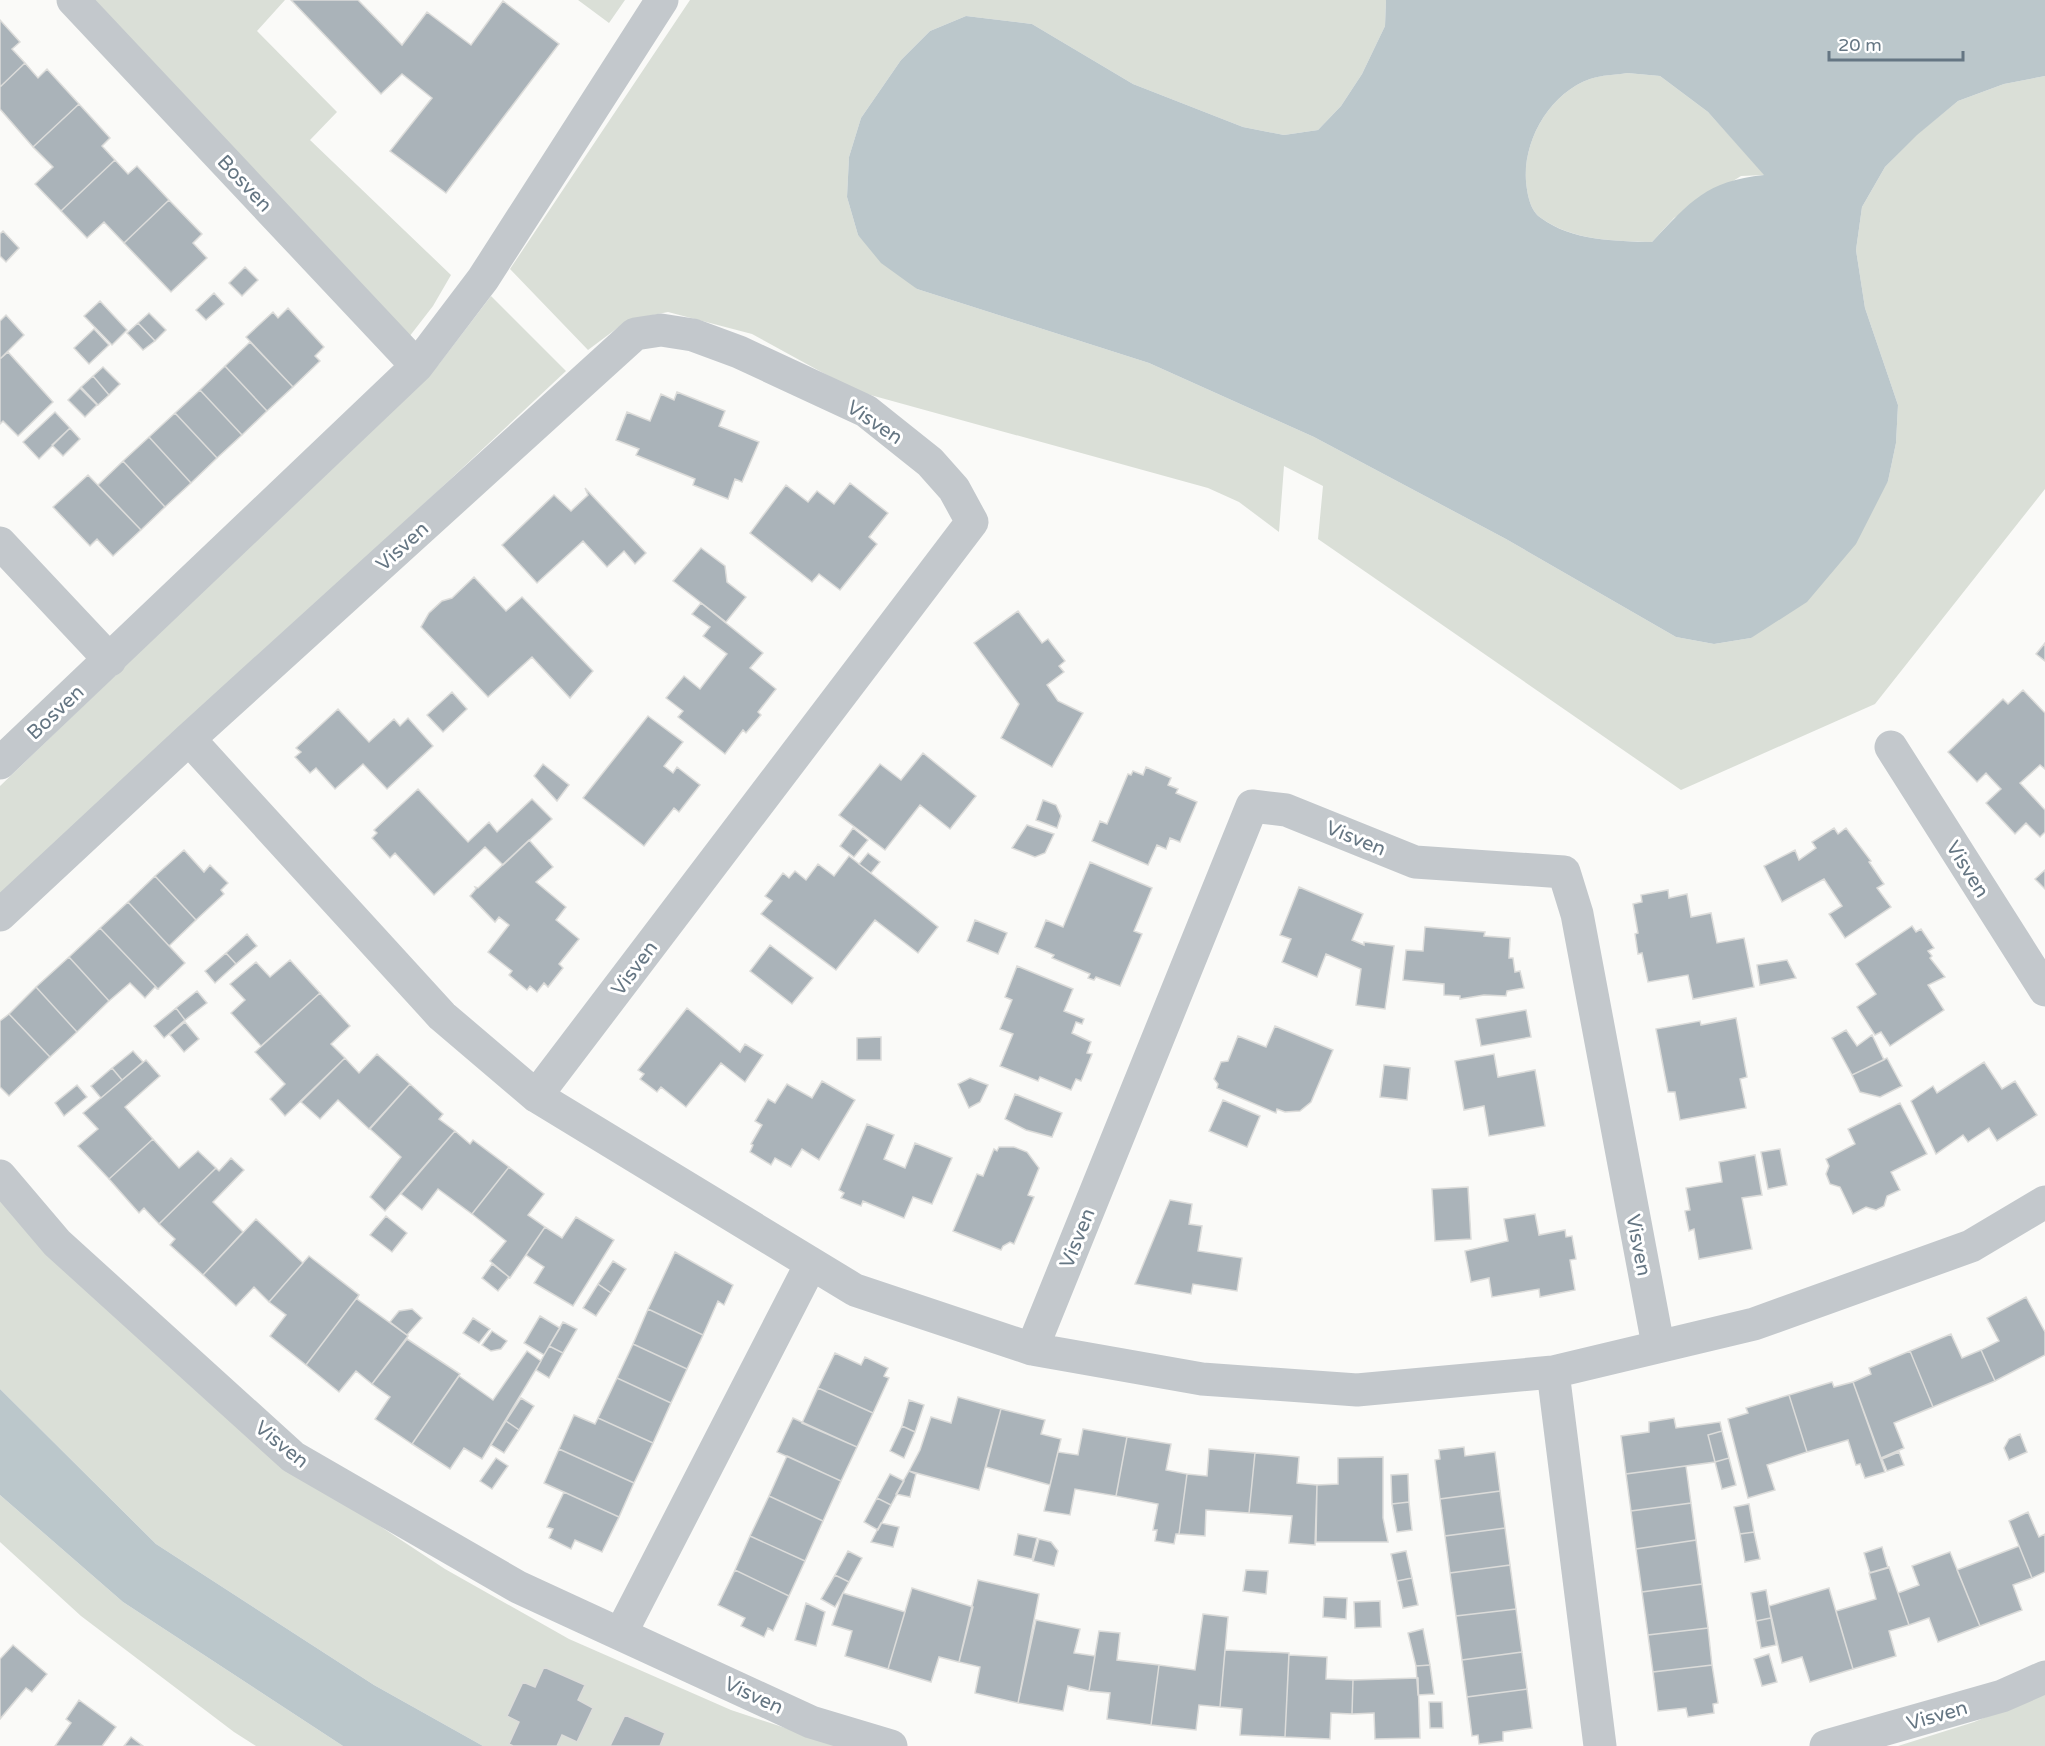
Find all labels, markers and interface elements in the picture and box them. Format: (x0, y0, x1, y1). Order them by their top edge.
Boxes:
scale bar (1829, 24, 1962, 62)
text: 20 m (1838, 34, 1882, 56)
street label: Bosven (212, 150, 277, 217)
street label: Visven (842, 396, 907, 450)
street label: Visven (372, 517, 434, 576)
street label: Bosven (22, 680, 89, 745)
street label: Visven (1322, 816, 1389, 862)
street label: Visven (1941, 837, 1994, 902)
street label: Visven (607, 937, 663, 1001)
street label: Visven (1055, 1205, 1101, 1272)
street label: Visven (1620, 1212, 1656, 1278)
street label: Visven (250, 1416, 313, 1474)
street label: Visven (720, 1672, 787, 1720)
street label: Visven (1904, 1696, 1970, 1736)

